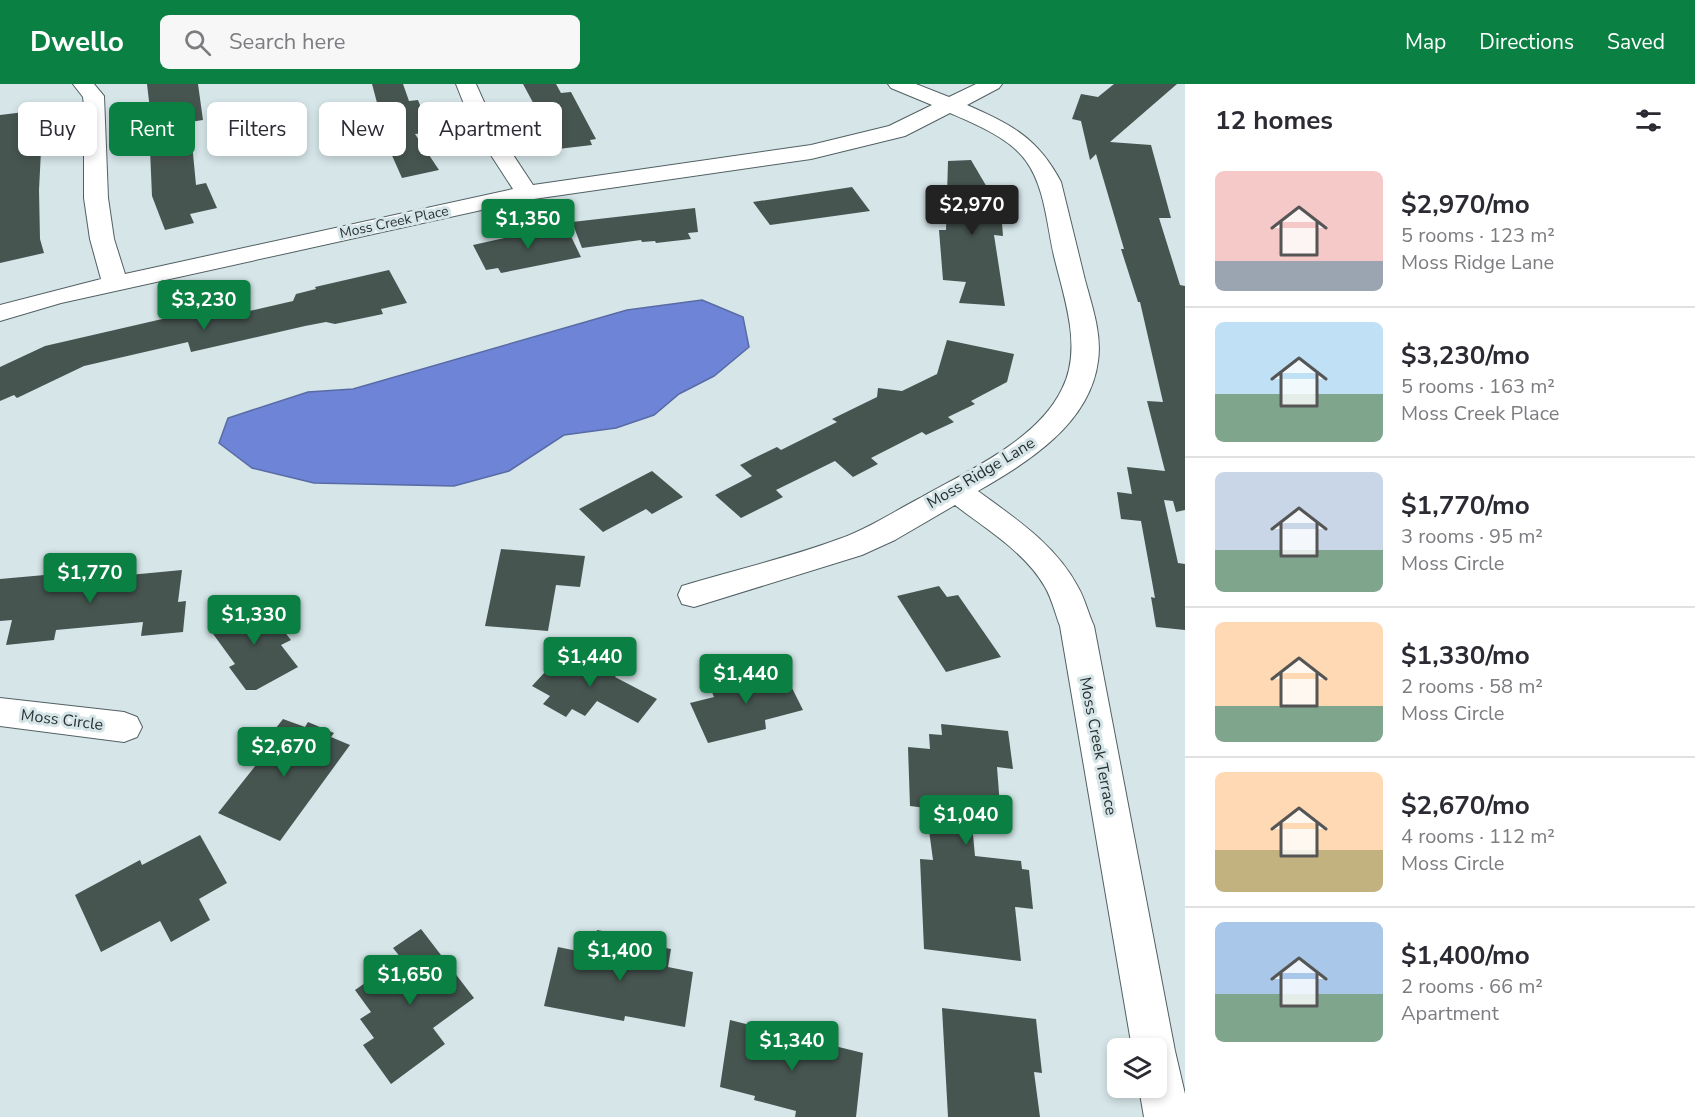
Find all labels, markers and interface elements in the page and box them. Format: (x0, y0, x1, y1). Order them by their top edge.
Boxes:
search box (160, 15, 580, 69)
text: Dwello (30, 23, 124, 61)
icon: search (181, 26, 214, 59)
text: Search here (229, 27, 346, 57)
text: Map (1405, 28, 1446, 56)
text: Directions (1479, 28, 1574, 56)
text: Saved (1607, 28, 1665, 56)
chip: Buy (18, 102, 97, 156)
chip: Rent (109, 102, 195, 156)
chip: Filters (207, 102, 307, 156)
chip: New (319, 102, 406, 156)
chip: Apartment (418, 102, 562, 156)
text: 12 homes (1215, 103, 1333, 138)
icon: filters (1632, 104, 1665, 137)
pin: $2,970 (923, 185, 1021, 236)
text: $2,970/mo (1401, 187, 1530, 222)
text: $2,970 (940, 191, 1004, 218)
icon: home (1263, 195, 1335, 267)
pin: $1,350 (479, 199, 577, 250)
street label: Moss Creek Place (338, 201, 450, 243)
text: $1,350 (496, 205, 560, 232)
text: 5 rooms · 123 m² (1401, 222, 1555, 249)
text: Moss Ridge Lane (1401, 249, 1554, 276)
pin: $3,230 (155, 280, 253, 331)
text: $3,230 (172, 286, 236, 313)
text: $3,230/mo (1401, 338, 1530, 373)
icon: home (1263, 346, 1335, 418)
text: 5 rooms · 163 m² (1401, 373, 1555, 400)
text: Moss Creek Place (1401, 400, 1559, 427)
street label: Moss Ridge Lane (923, 432, 1039, 514)
text: $1,770/mo (1401, 488, 1530, 523)
icon: home (1263, 496, 1335, 568)
text: 3 rooms · 95 m² (1401, 523, 1543, 550)
text: Moss Circle (1401, 550, 1504, 577)
pin: $1,770 (41, 553, 139, 604)
text: $1,770 (58, 559, 122, 586)
pin: $1,330 (205, 595, 303, 646)
text: $1,330 (222, 601, 286, 628)
pin: $1,440 (541, 637, 639, 688)
text: $1,330/mo (1401, 638, 1530, 673)
text: $1,440 (558, 643, 622, 670)
icon: home (1263, 646, 1335, 718)
pin: $1,440 (697, 654, 795, 705)
text: $1,440 (714, 660, 778, 687)
text: 2 rooms · 58 m² (1401, 673, 1543, 700)
street label: Moss Creek Terrace (1074, 675, 1122, 817)
text: Moss Circle (1401, 700, 1504, 727)
street label: Moss Circle (20, 704, 104, 736)
pin: $2,670 (235, 727, 333, 778)
text: $2,670 (252, 733, 316, 760)
text: $2,670/mo (1401, 788, 1530, 823)
pin: $1,040 (917, 795, 1015, 846)
icon: home (1263, 796, 1335, 868)
text: $1,040 (934, 801, 998, 828)
text: 4 rooms · 112 m² (1401, 823, 1555, 850)
text: Moss Circle (1401, 850, 1504, 877)
pin: $1,400 (571, 931, 669, 982)
text: $1,400 (588, 937, 652, 964)
text: $1,400/mo (1401, 938, 1530, 973)
icon: home (1263, 946, 1335, 1018)
pin: $1,650 (361, 955, 459, 1006)
text: $1,650 (378, 961, 442, 988)
text: 2 rooms · 66 m² (1401, 973, 1543, 1000)
text: Apartment (1401, 1000, 1499, 1027)
pin: $1,340 (743, 1021, 841, 1072)
text: $1,340 (760, 1027, 824, 1054)
map controls (1107, 1038, 1167, 1098)
button: layers (1107, 1038, 1167, 1098)

